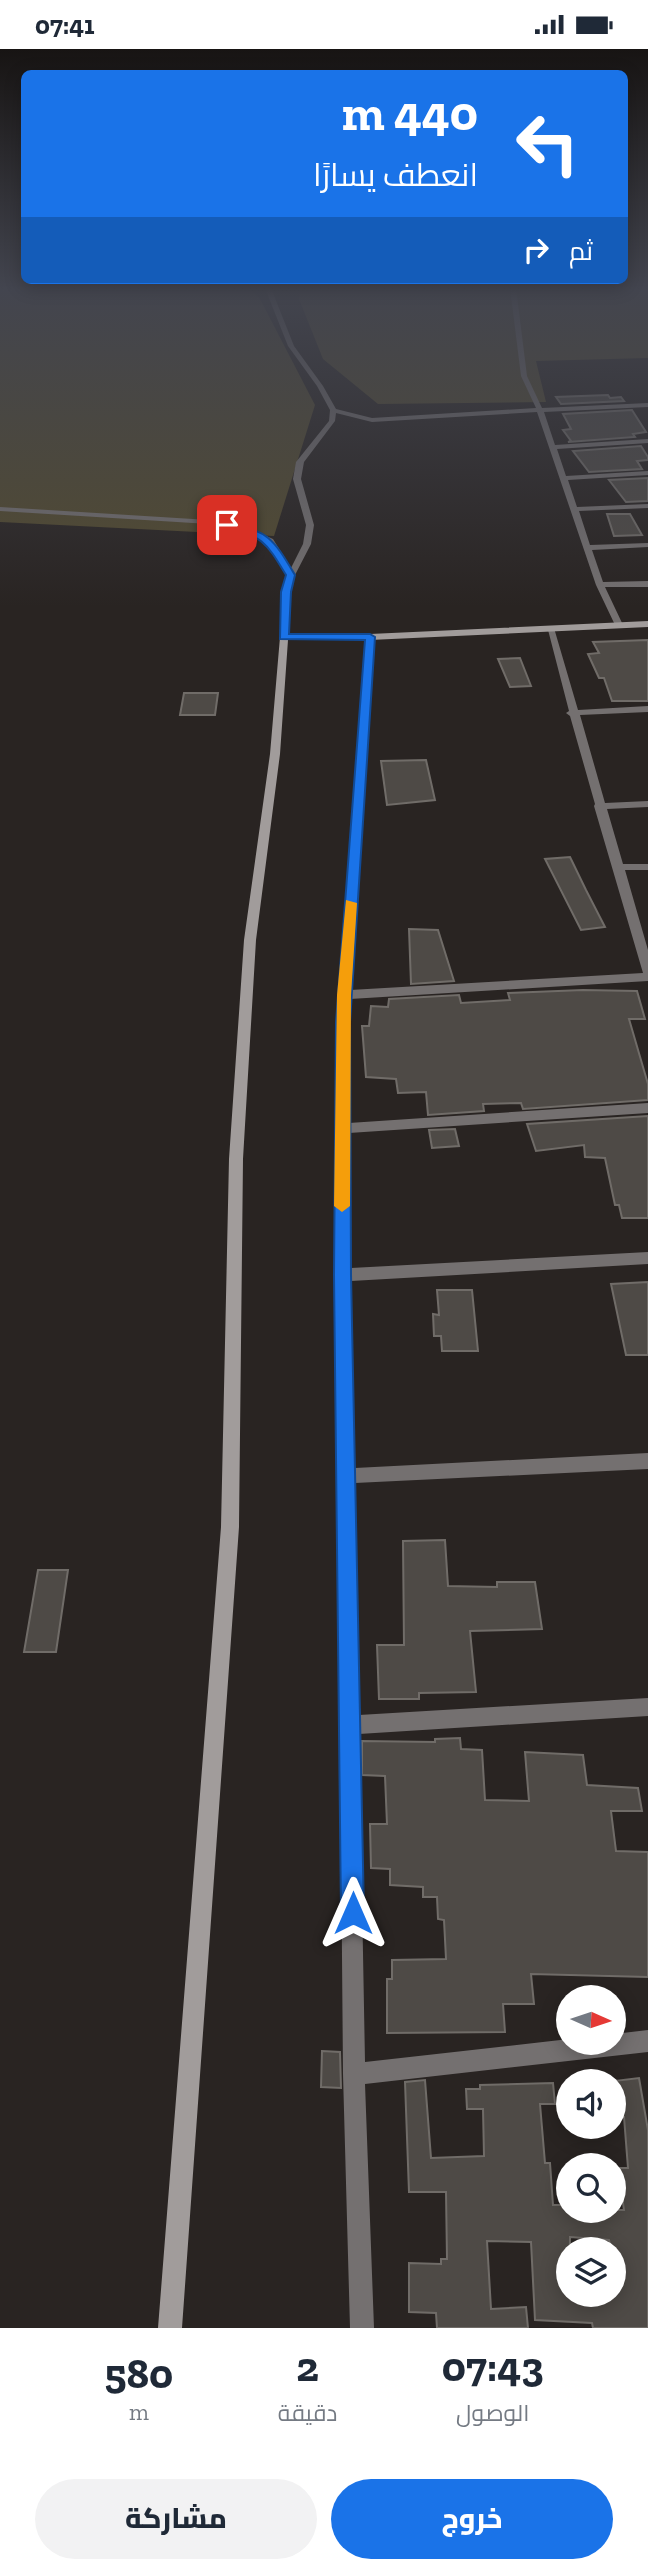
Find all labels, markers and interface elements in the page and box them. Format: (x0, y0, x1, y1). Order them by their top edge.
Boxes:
text: 07:41 (35, 9, 95, 41)
text: 440 m (342, 84, 478, 143)
icon: left (502, 98, 593, 189)
text: انعطف يسارًا (313, 156, 478, 194)
icon: right (517, 231, 555, 269)
text: ثم (569, 235, 593, 267)
pin (197, 495, 257, 555)
icon: arrive (208, 506, 246, 544)
position arrow (316, 1876, 390, 1950)
north arrow (556, 1985, 626, 2055)
map controls (556, 1985, 626, 2307)
button: sound (556, 2069, 626, 2139)
button: search (556, 2153, 626, 2223)
button: layers (556, 2237, 626, 2307)
text: 2 (296, 2341, 319, 2392)
text: 07:43 (442, 2341, 544, 2392)
text: 580 (104, 2348, 173, 2399)
text: m (129, 2398, 149, 2426)
text: دقيقة (278, 2399, 337, 2427)
text: الوصول (456, 2399, 529, 2427)
button: مشاركة (35, 2479, 317, 2559)
button: خروج (331, 2479, 613, 2559)

